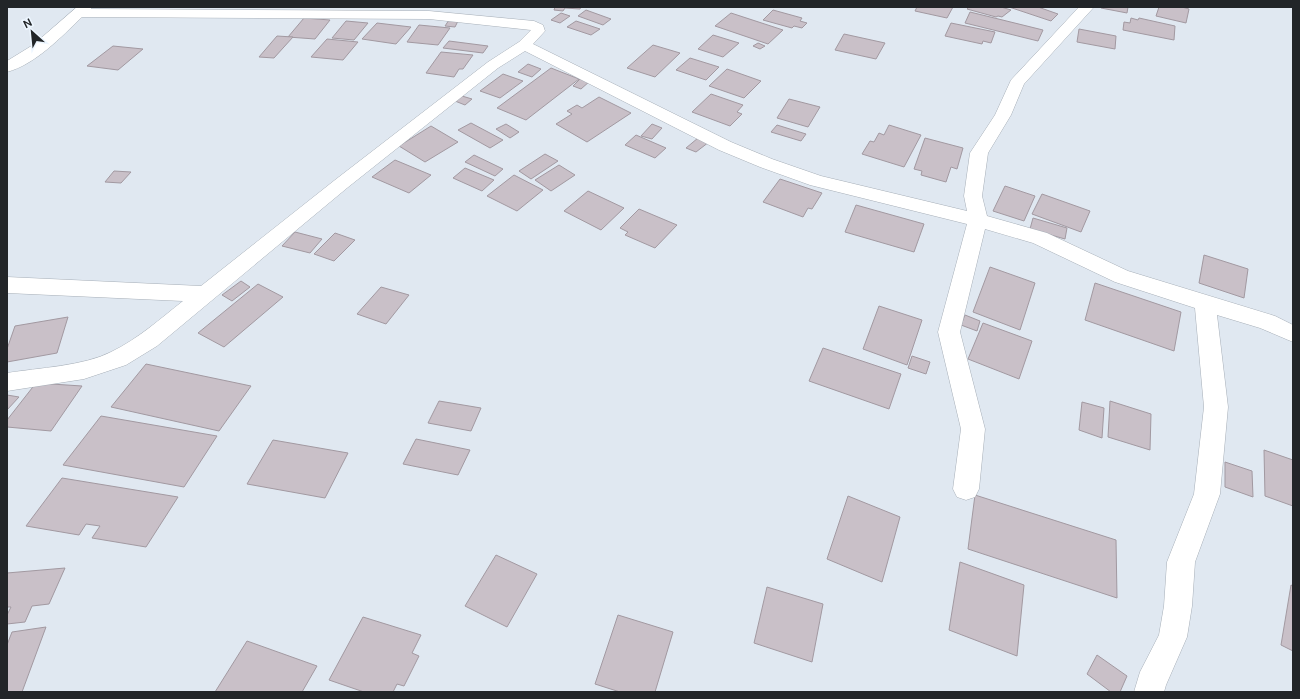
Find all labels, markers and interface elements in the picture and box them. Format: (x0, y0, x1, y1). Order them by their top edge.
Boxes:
north arrow (12, 12, 52, 52)
text: N (21, 15, 34, 31)

